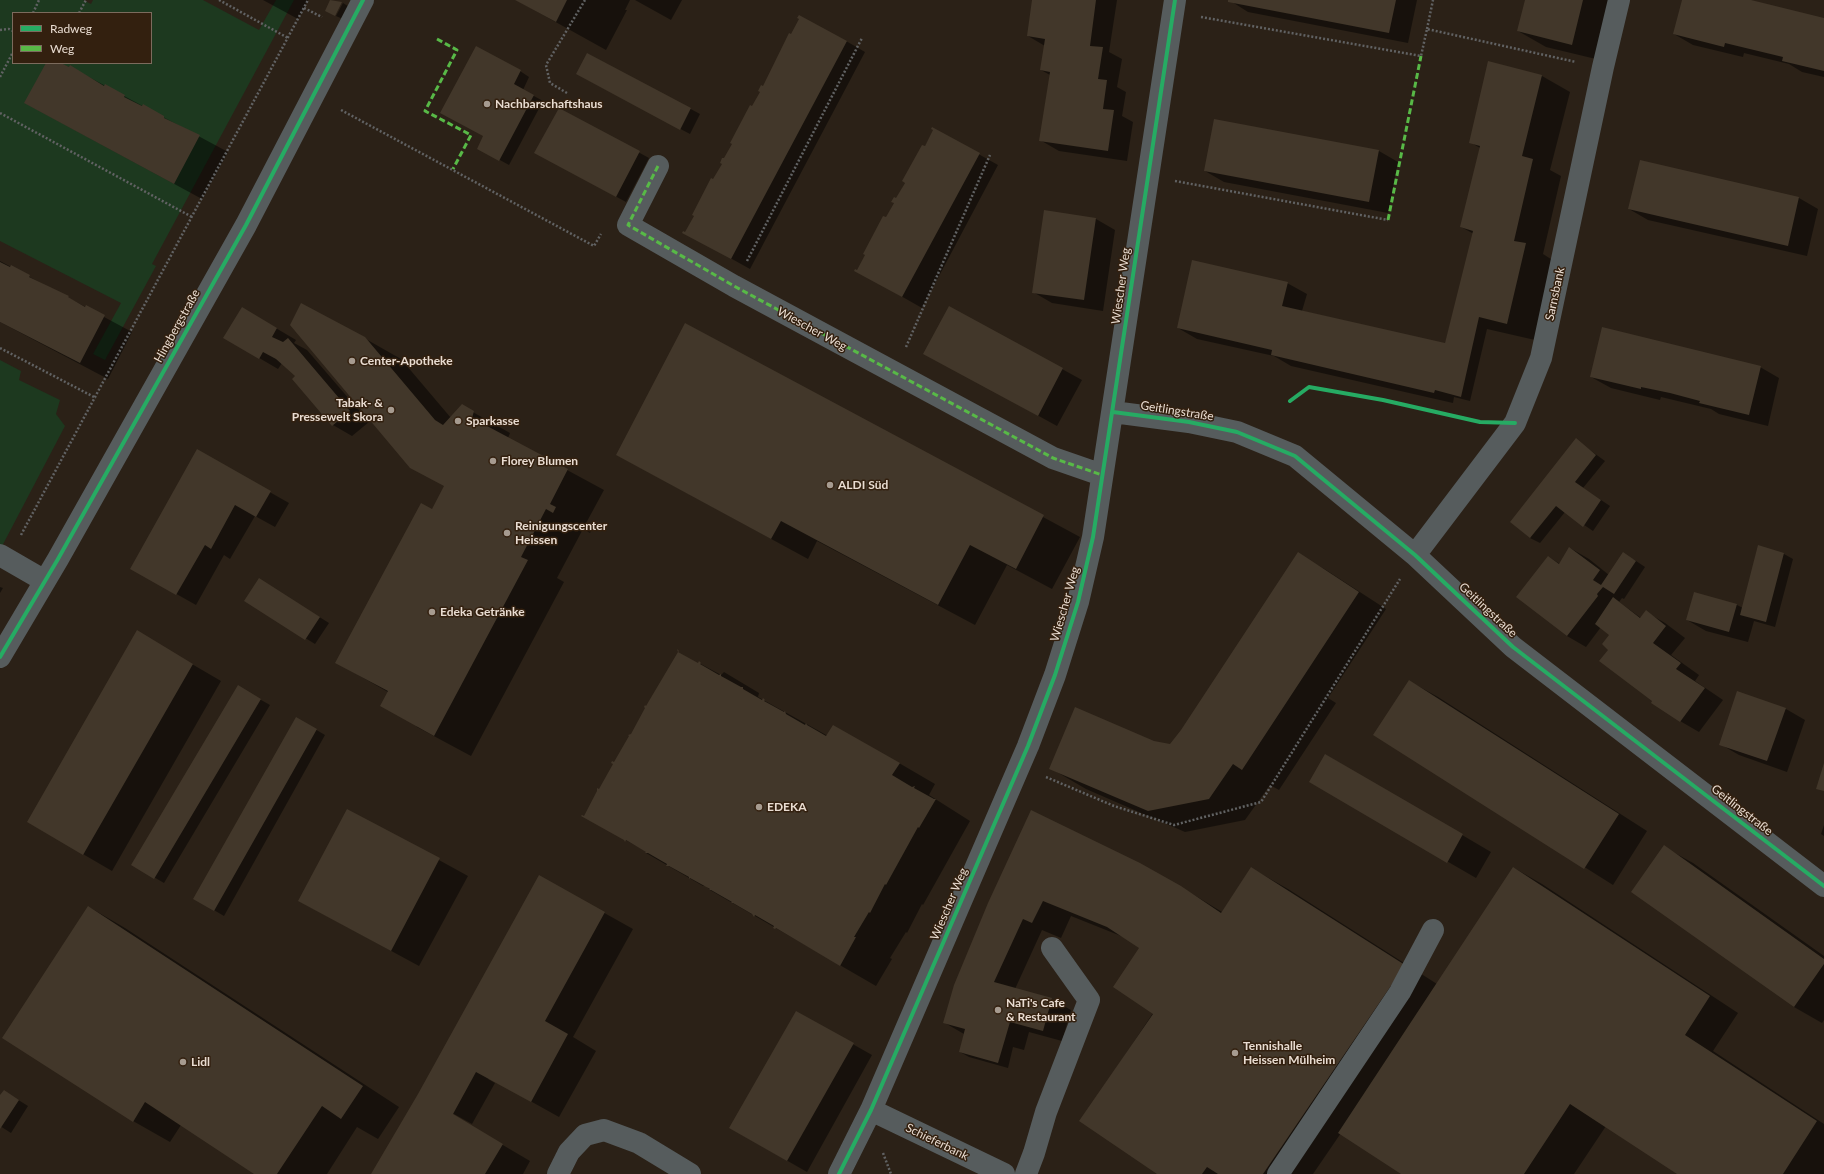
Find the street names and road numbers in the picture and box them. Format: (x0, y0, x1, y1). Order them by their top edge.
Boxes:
street label: Wiescher Weg (1108, 247, 1134, 325)
street label: Sarnsbank (1542, 266, 1568, 322)
street label: Hingbergstraße (151, 287, 203, 365)
street label: Wiescher Weg (775, 304, 849, 354)
street label: Geitlingstraße (1139, 398, 1215, 424)
street label: Wiescher Weg (1047, 565, 1083, 643)
street label: Geitlingstraße (1456, 580, 1520, 640)
street label: Geitlingstraße (1708, 782, 1776, 838)
street label: Wiescher Weg (927, 866, 971, 942)
street label: Schieferbank (903, 1121, 971, 1163)

